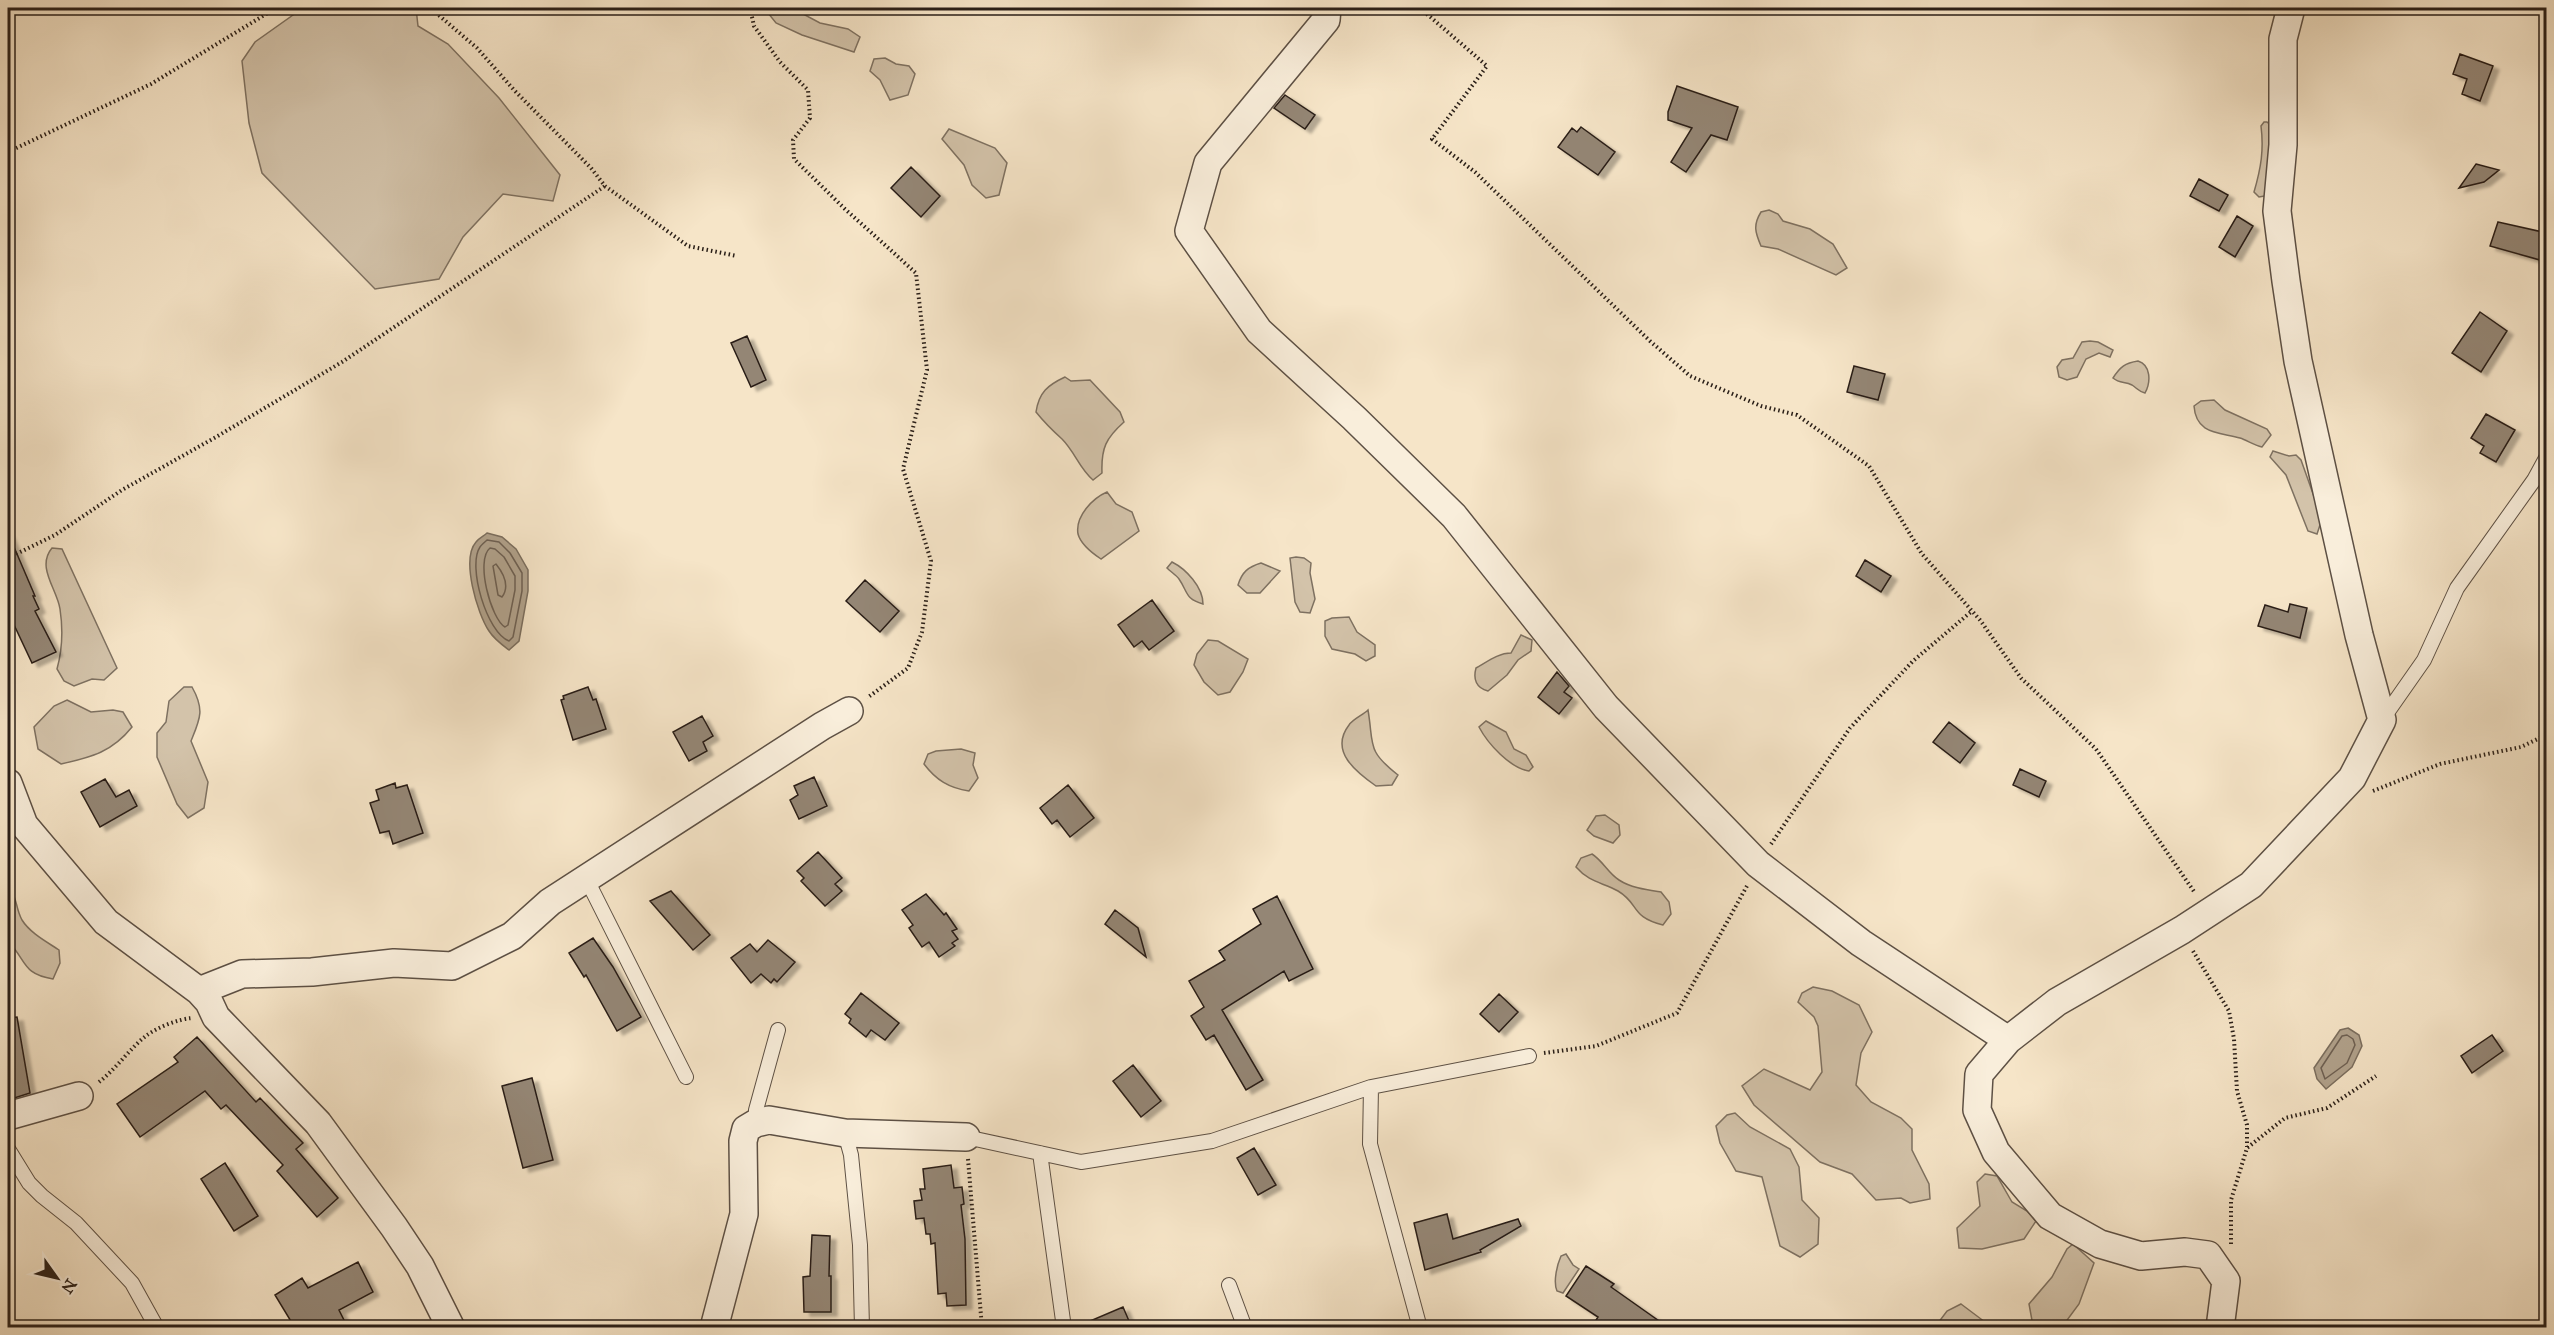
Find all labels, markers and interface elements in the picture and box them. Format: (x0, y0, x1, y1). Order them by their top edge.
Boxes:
north arrow (27, 1248, 87, 1308)
text: N (57, 1275, 81, 1297)

